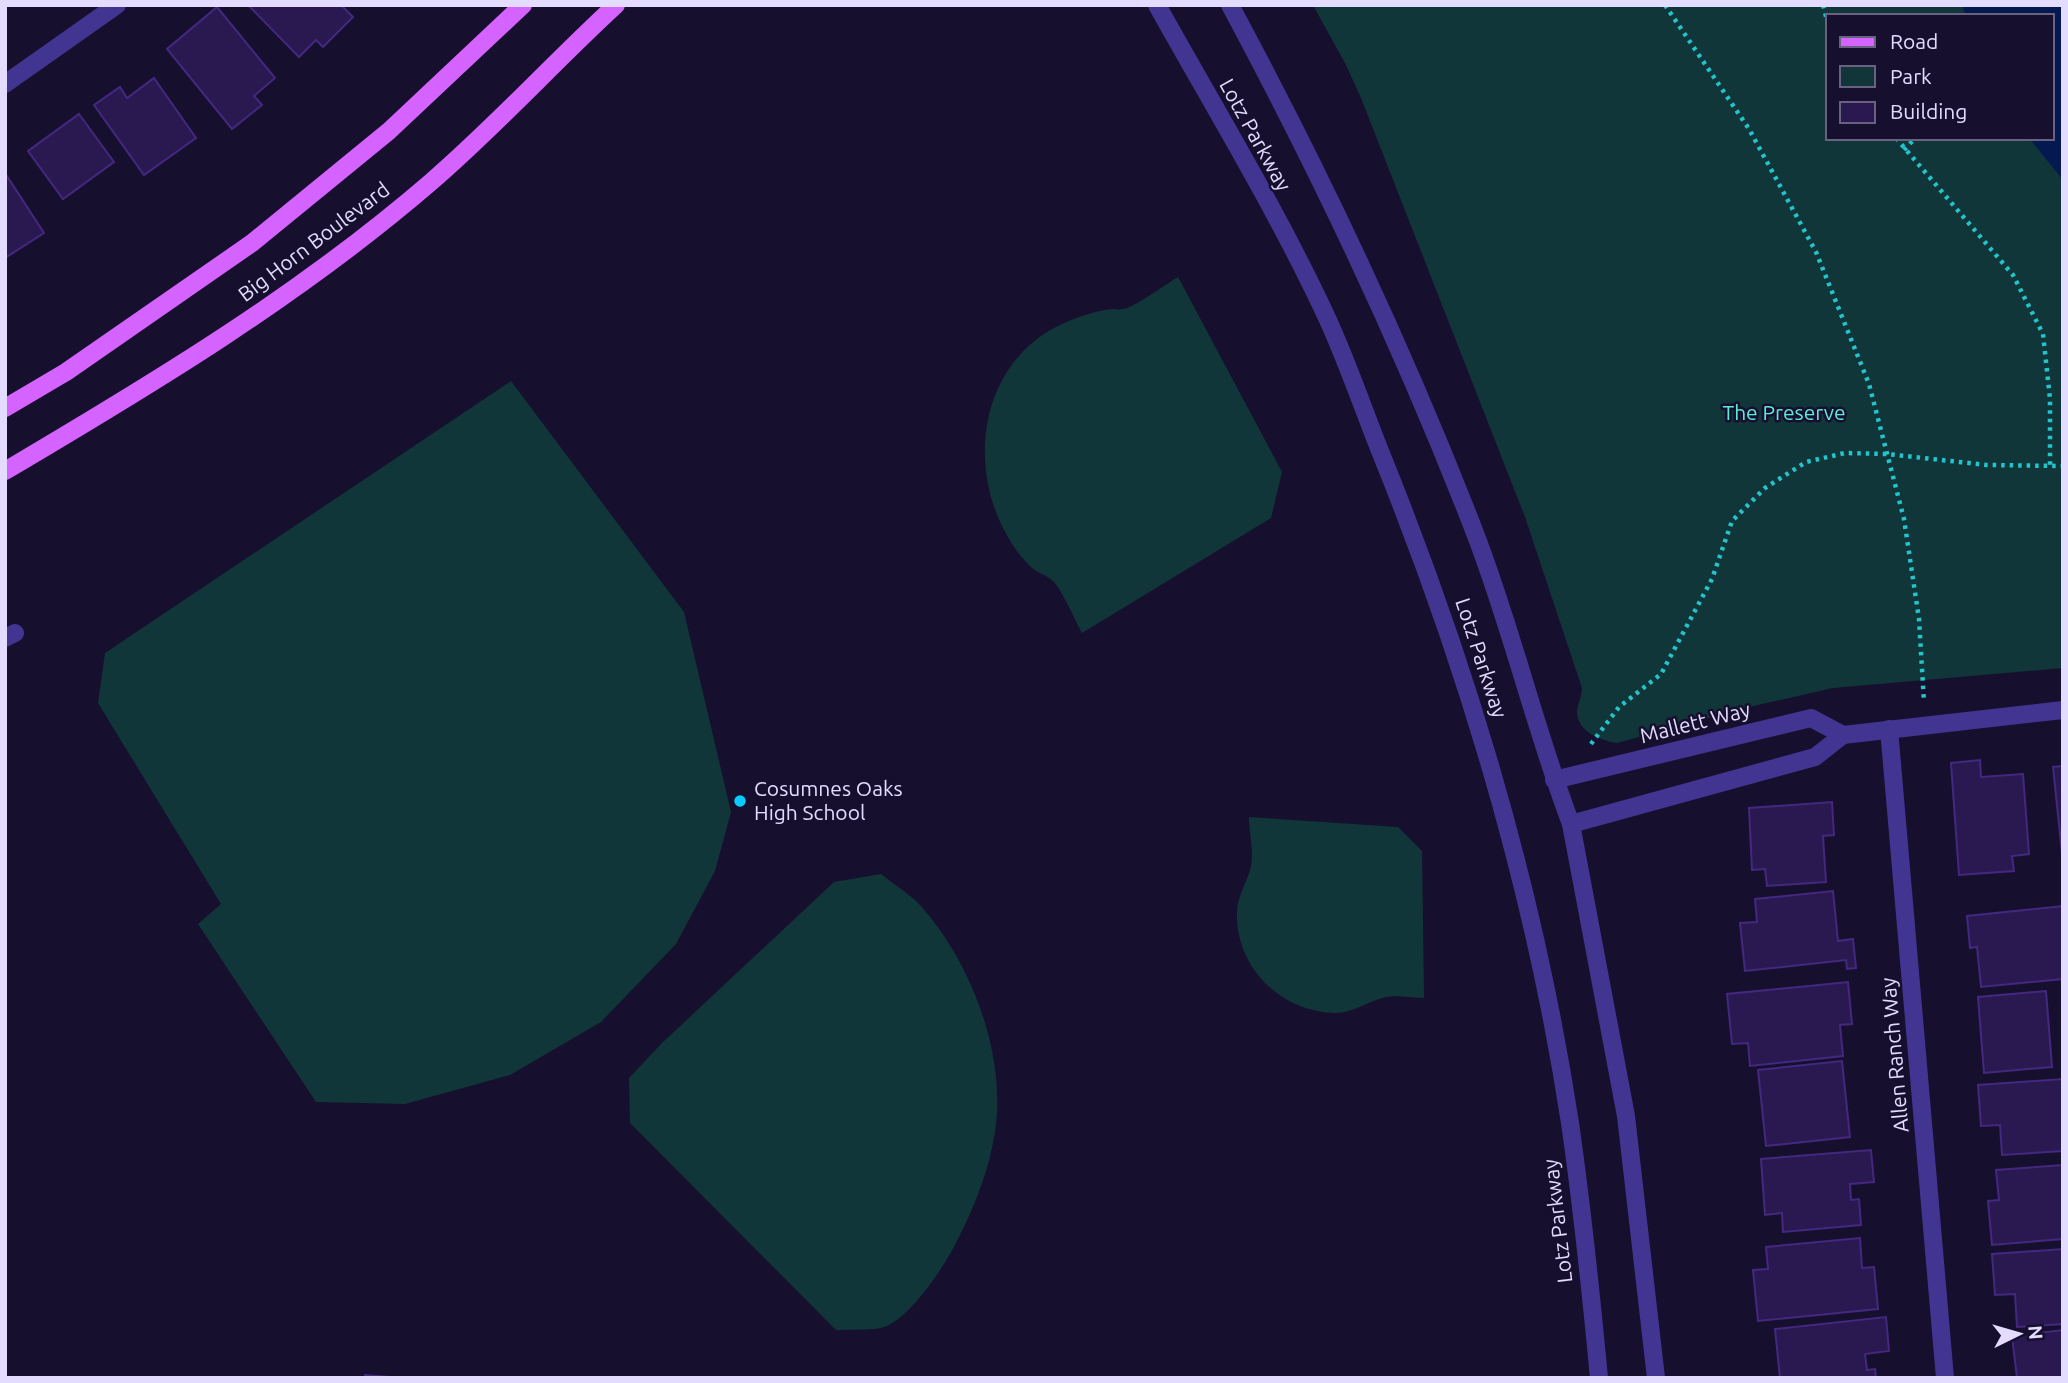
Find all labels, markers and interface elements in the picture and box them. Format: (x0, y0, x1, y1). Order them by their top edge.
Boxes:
legend (1826, 14, 2054, 140)
text: Road (1890, 29, 1938, 53)
text: Park (1890, 64, 1932, 88)
street label: Lotz Parkway (1215, 74, 1297, 195)
text: Building (1890, 99, 1967, 123)
street label: Big Horn Boulevard (233, 177, 394, 306)
park label: The Preserve (1722, 400, 1846, 424)
street label: Lotz Parkway (1451, 595, 1513, 721)
street label: Mallett Way (1637, 697, 1752, 747)
place label: Cosumnes Oaks High School (754, 776, 903, 824)
marker: Cosumnes Oaks High School (732, 793, 748, 809)
street label: Allen Ranch Way (1875, 977, 1913, 1134)
street label: Lotz Parkway (1538, 1158, 1577, 1284)
north arrow (1984, 1299, 2054, 1369)
text: N (2024, 1324, 2048, 1341)

